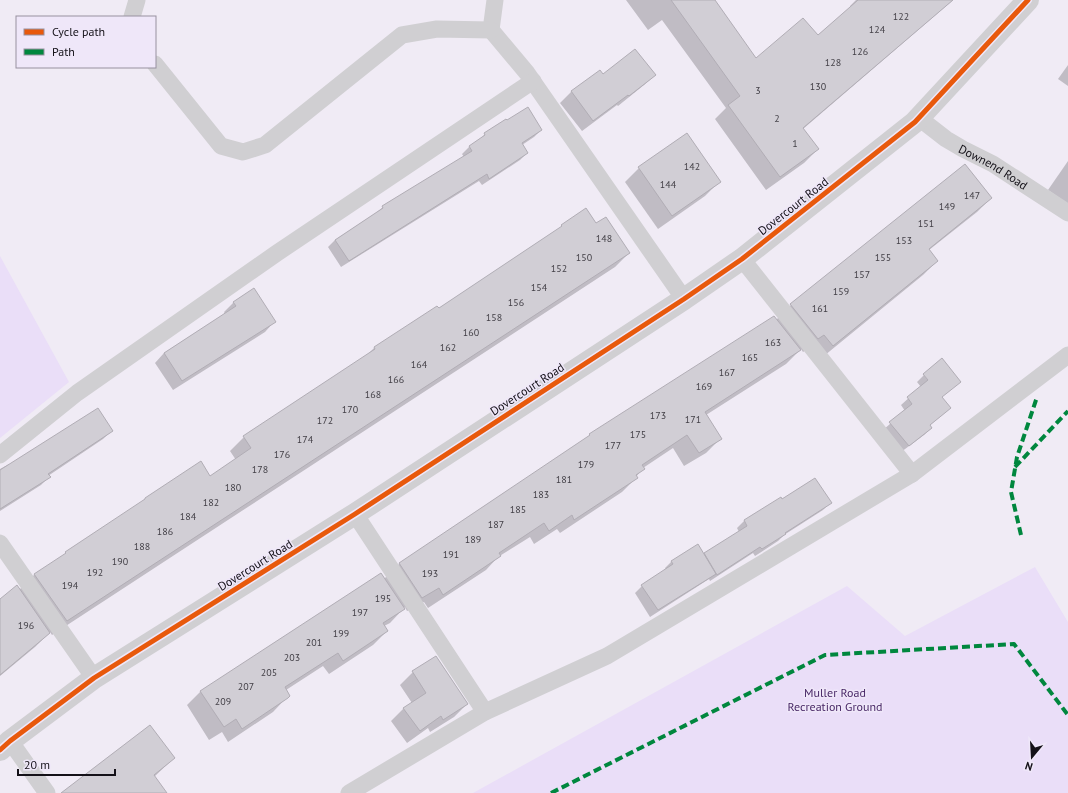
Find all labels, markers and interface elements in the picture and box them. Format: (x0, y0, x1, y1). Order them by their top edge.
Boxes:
house number: 122 (893, 10, 909, 23)
legend (16, 16, 156, 68)
house number: 124 (869, 23, 886, 36)
text: Cycle path (52, 24, 105, 39)
text: Path (52, 44, 75, 59)
house number: 126 (852, 45, 868, 58)
house number: 128 (825, 56, 841, 69)
house number: 130 (810, 80, 827, 93)
house number: 3 (755, 84, 761, 97)
house number: 2 (774, 112, 780, 125)
house number: 1 (792, 137, 798, 150)
street label: Downend Road (956, 141, 1031, 192)
house number: 142 (684, 160, 700, 173)
street label: Dovercourt Road (755, 174, 831, 238)
house number: 144 (660, 178, 677, 191)
house number: 147 (964, 189, 980, 202)
house number: 149 (939, 200, 955, 213)
house number: 151 (918, 217, 934, 230)
house number: 148 (596, 232, 612, 245)
house number: 153 (896, 234, 912, 247)
house number: 150 (576, 251, 593, 264)
house number: 155 (875, 251, 891, 264)
house number: 152 (551, 262, 567, 275)
house number: 157 (854, 268, 870, 281)
house number: 154 (531, 281, 548, 294)
house number: 159 (833, 285, 849, 298)
house number: 156 (508, 296, 524, 309)
house number: 161 (812, 302, 828, 315)
house number: 158 (486, 311, 502, 324)
house number: 160 (463, 326, 480, 339)
house number: 163 (765, 336, 781, 349)
house number: 162 (440, 341, 456, 354)
house number: 165 (742, 351, 758, 364)
house number: 164 (411, 358, 428, 371)
street label: Dovercourt Road (487, 360, 567, 418)
house number: 167 (719, 366, 735, 379)
house number: 166 (388, 373, 404, 386)
house number: 169 (696, 380, 712, 393)
house number: 168 (365, 388, 381, 401)
house number: 170 (342, 403, 359, 416)
house number: 173 (650, 409, 666, 422)
house number: 171 (685, 413, 701, 426)
house number: 172 (317, 414, 333, 427)
house number: 175 (630, 428, 646, 441)
house number: 174 (297, 433, 314, 446)
house number: 177 (605, 439, 621, 452)
house number: 176 (274, 448, 290, 461)
house number: 179 (578, 458, 594, 471)
house number: 178 (252, 463, 268, 476)
house number: 181 (556, 473, 572, 486)
house number: 180 (225, 481, 242, 494)
house number: 183 (533, 488, 549, 501)
house number: 182 (203, 496, 219, 509)
house number: 185 (510, 503, 526, 516)
house number: 184 (180, 510, 197, 523)
house number: 187 (488, 518, 504, 531)
house number: 186 (157, 525, 173, 538)
house number: 189 (465, 533, 481, 546)
street label: Dovercourt Road (215, 536, 295, 594)
house number: 188 (134, 540, 150, 553)
house number: 191 (443, 548, 459, 561)
house number: 190 (112, 555, 129, 568)
house number: 192 (87, 566, 103, 579)
house number: 193 (422, 567, 438, 580)
house number: 194 (62, 579, 79, 592)
house number: 195 (375, 592, 391, 605)
house number: 197 (352, 606, 368, 619)
house number: 196 (18, 619, 34, 632)
house number: 199 (333, 627, 349, 640)
house number: 201 (306, 636, 322, 649)
house number: 203 (284, 651, 300, 664)
house number: 205 (261, 666, 277, 679)
house number: 207 (238, 680, 254, 693)
park label: Muller Road Recreation Ground (788, 685, 882, 714)
house number: 209 (215, 695, 231, 708)
north arrow (1012, 737, 1052, 777)
scale bar (18, 751, 115, 777)
text: 20 m (24, 757, 50, 772)
text: N (1023, 759, 1035, 774)

